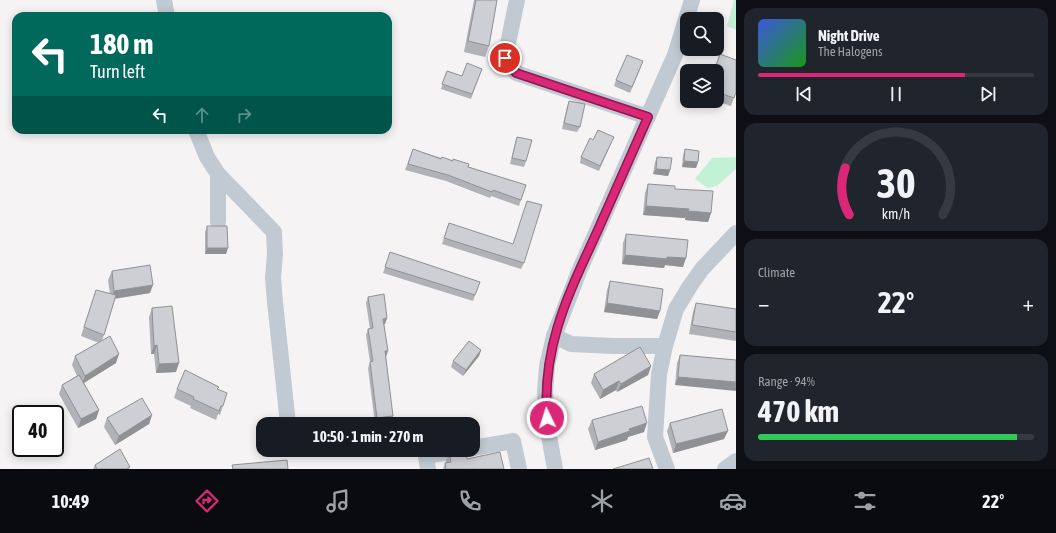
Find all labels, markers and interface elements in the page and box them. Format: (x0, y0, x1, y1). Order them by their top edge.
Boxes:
map controls (680, 12, 724, 108)
button: search (680, 12, 724, 56)
text: Night Drive (818, 27, 880, 44)
icon: left (24, 28, 76, 80)
text: 180 m (90, 28, 153, 60)
pin (488, 41, 522, 75)
text: The Halogens (818, 44, 883, 59)
icon: arrive (494, 47, 516, 69)
text: Turn left (90, 61, 145, 82)
button: layers (680, 64, 724, 108)
icon: previous (793, 83, 815, 105)
icon: pause (885, 83, 907, 105)
icon: next (977, 83, 999, 105)
icon: left (149, 104, 171, 126)
icon: ahead (191, 104, 213, 126)
icon: right (233, 104, 255, 126)
text: 30 (876, 159, 916, 207)
text: km/h (882, 205, 910, 221)
text: Climate (758, 265, 795, 280)
text: 22° (878, 285, 914, 319)
text: − (758, 290, 769, 316)
text: + (1023, 290, 1034, 316)
text: Range · 94% (758, 374, 815, 389)
text: 470 km (758, 394, 839, 428)
position arrow (526, 397, 568, 439)
speed limit sign: 40 (12, 405, 64, 457)
text: 10:50 · 1 min · 270 m (313, 428, 423, 445)
icon: directions (193, 487, 221, 515)
icon: music (324, 487, 352, 515)
icon: phone (456, 487, 484, 515)
icon: climate (588, 487, 616, 515)
icon: car (719, 487, 747, 515)
icon: filters (851, 487, 879, 515)
text: 10:49 (52, 491, 89, 512)
text: 22° (982, 491, 1004, 512)

